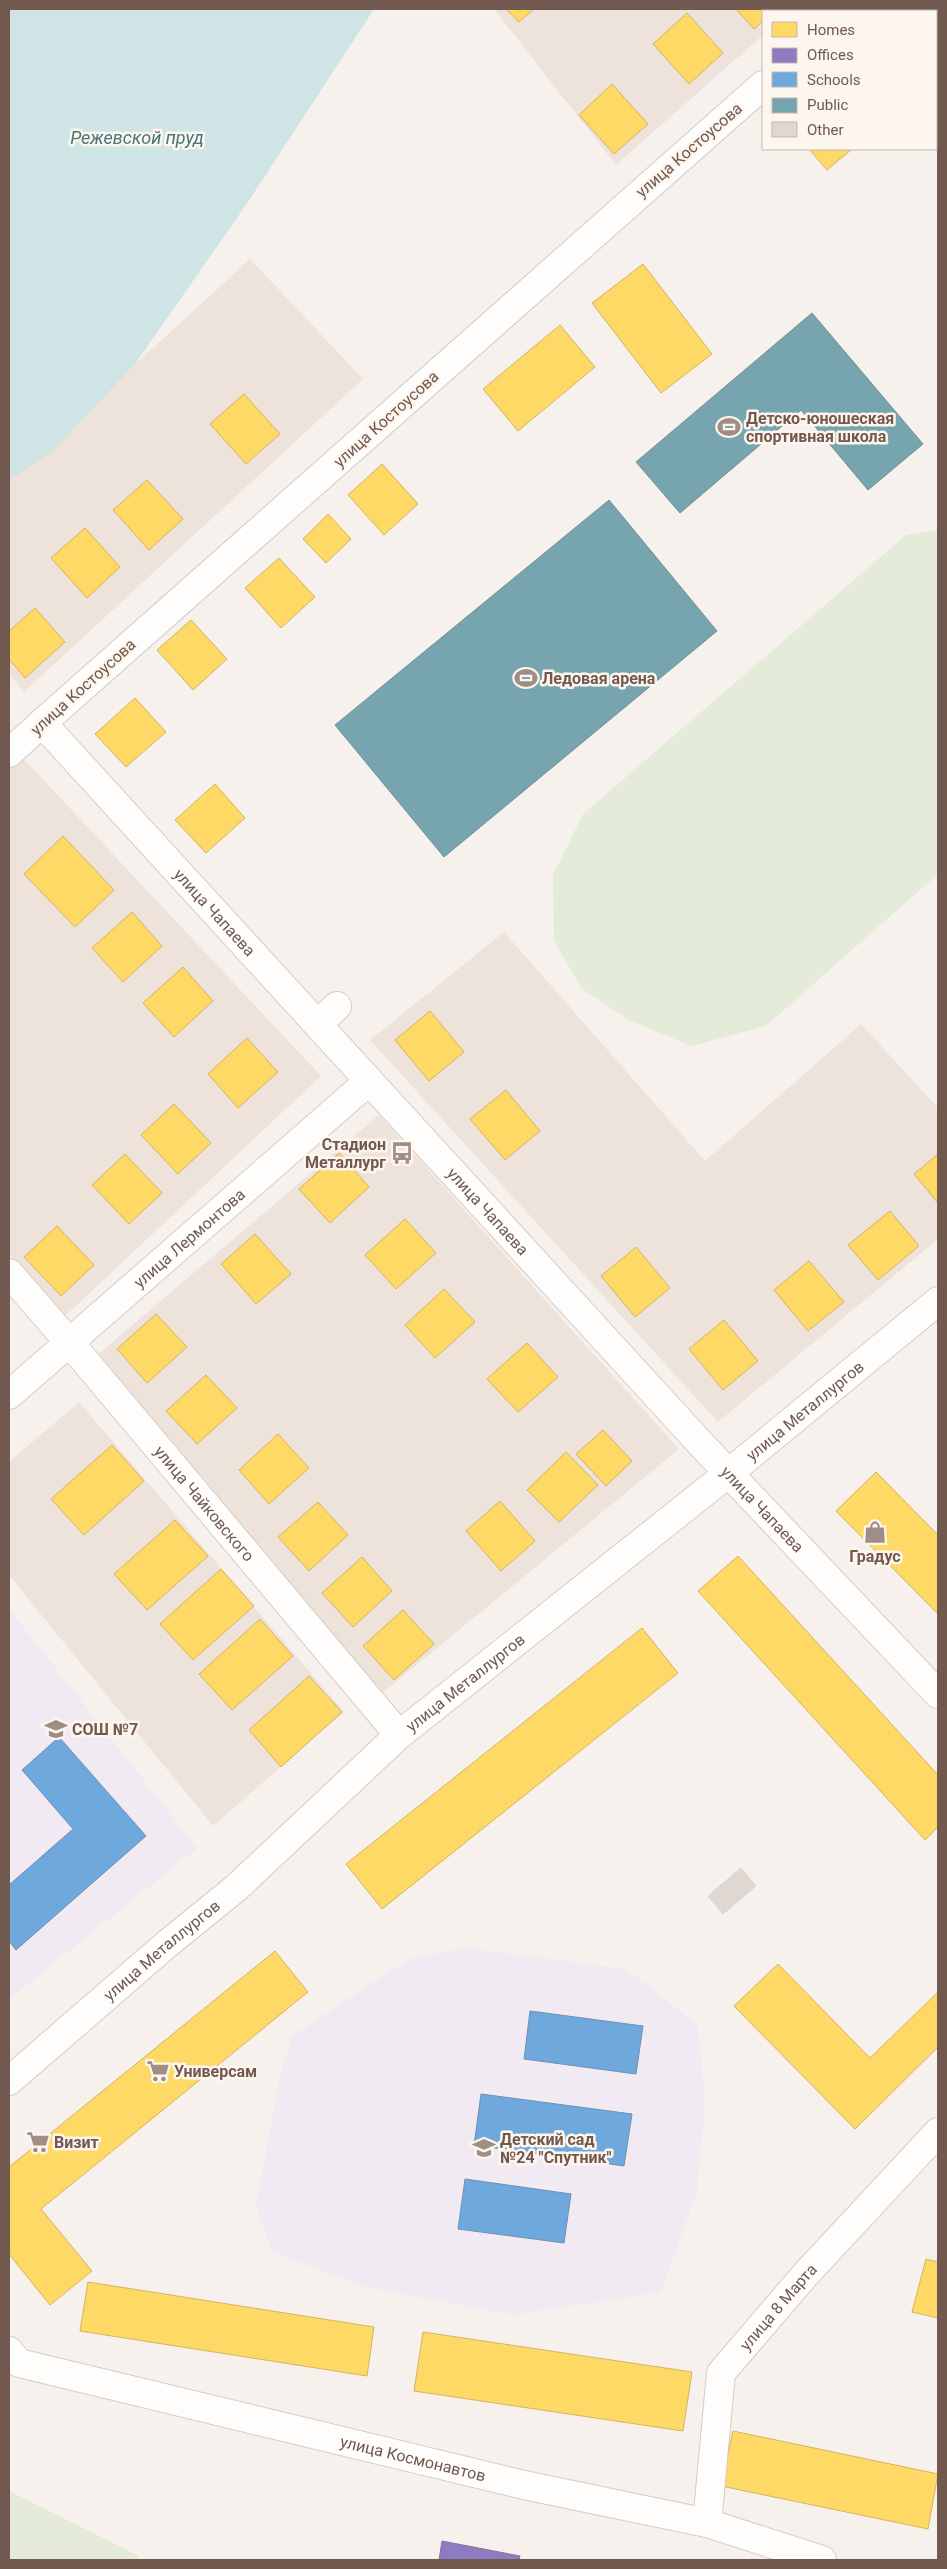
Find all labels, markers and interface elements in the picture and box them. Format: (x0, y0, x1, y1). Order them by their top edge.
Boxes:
legend (762, 10, 937, 150)
text: Homes (807, 21, 855, 39)
text: Offices (807, 46, 854, 64)
text: Schools (807, 71, 861, 89)
text: Public (807, 96, 848, 114)
street label: улица Костоусова (632, 99, 746, 201)
text: Other (807, 121, 844, 139)
water label: Режевской пруд (70, 127, 204, 148)
street label: улица Костоусова (330, 367, 442, 471)
place label: Детско-юношеская спортивная школа (746, 409, 894, 446)
sports icon: Детско-юношеская спортивная школа (716, 414, 742, 440)
street label: улица Костоусова (27, 635, 139, 739)
sports icon: Ледовая арена (513, 665, 539, 691)
place label: Ледовая арена (542, 669, 656, 688)
street label: улица Чапаева (170, 864, 260, 960)
place label: Стадион Металлург (305, 1135, 386, 1172)
bus stop icon: Стадион Металлург (389, 1140, 415, 1166)
street label: улица Чапаева (443, 1163, 533, 1259)
street label: улица Лермонтова (130, 1184, 249, 1291)
street label: улица Металлургов (742, 1357, 867, 1464)
street label: улица Чайковского (150, 1442, 258, 1565)
street label: улица Чапаева (717, 1462, 808, 1556)
shop icon: Градус (862, 1519, 888, 1545)
place label: Градус (849, 1547, 901, 1566)
street label: улица Металлургов (402, 1629, 528, 1735)
school or university icon: СОШ №7 (43, 1716, 69, 1742)
place label: СОШ №7 (72, 1720, 138, 1739)
street label: улица Металлургов (99, 1896, 224, 2004)
supermarket icon: Универсам (145, 2058, 171, 2084)
place label: Универсам (174, 2062, 257, 2081)
supermarket icon: Визит (25, 2129, 51, 2155)
place label: Детский сад №24 "Спутник" (500, 2130, 612, 2167)
place label: Визит (54, 2133, 99, 2152)
school or university icon: Детский сад №24 "Спутник" (471, 2135, 497, 2161)
street label: улица 8 Марта (735, 2259, 820, 2354)
street label: улица Космонавтов (338, 2431, 488, 2485)

